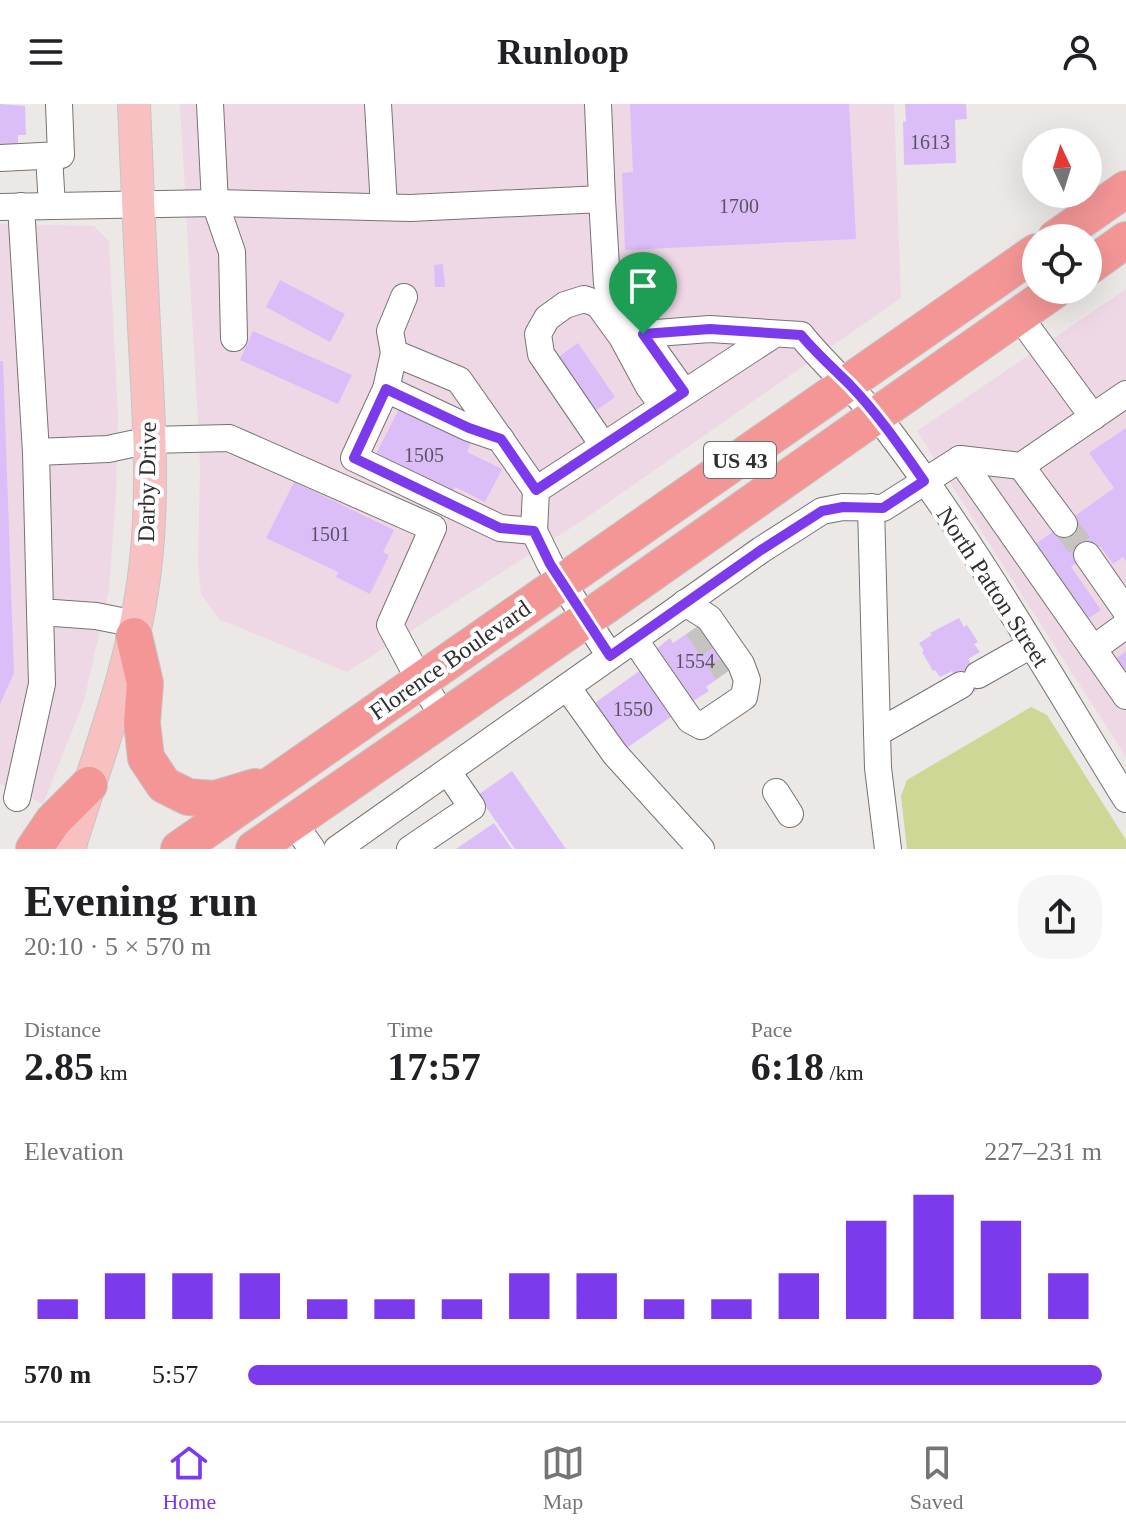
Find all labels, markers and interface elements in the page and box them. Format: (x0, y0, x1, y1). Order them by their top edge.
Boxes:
icon: menu (24, 30, 68, 74)
icon: person (1058, 30, 1102, 74)
text: Runloop (497, 32, 629, 72)
north arrow (1022, 128, 1102, 208)
map controls (1022, 128, 1102, 304)
house number: 1613 (910, 131, 950, 153)
house number: 1700 (719, 195, 759, 217)
button: locate (1022, 224, 1102, 304)
pin (609, 252, 677, 334)
icon: arrive (621, 264, 665, 308)
street label: Darby Drive (133, 421, 161, 543)
road number: US 43 (704, 442, 776, 478)
house number: 1505 (404, 444, 444, 466)
street label: North Patton Street (932, 502, 1055, 672)
house number: 1501 (310, 523, 350, 545)
street label: Florence Boulevard (365, 595, 535, 725)
house number: 1554 (675, 650, 715, 672)
house number: 1550 (613, 698, 653, 720)
button: share (1018, 875, 1102, 959)
text: Evening run (24, 877, 258, 926)
text: 20:10 · 5 × 570 m (24, 932, 211, 961)
text: Distance (24, 1017, 101, 1042)
text: Time (387, 1017, 433, 1042)
text: Pace (751, 1017, 792, 1042)
text: 2.85 (24, 1044, 94, 1089)
text: 17:57 (387, 1044, 481, 1089)
text: 6:18 (751, 1044, 824, 1089)
text: km (94, 1060, 128, 1085)
text: /km (824, 1060, 864, 1085)
text: Elevation (24, 1137, 124, 1166)
text: 227–231 m (984, 1137, 1102, 1166)
text: 570 m (24, 1360, 91, 1389)
text: 5:57 (152, 1360, 198, 1389)
tab: Home (162, 1441, 216, 1515)
tab: Map (541, 1441, 585, 1515)
tab: Saved (910, 1441, 964, 1515)

